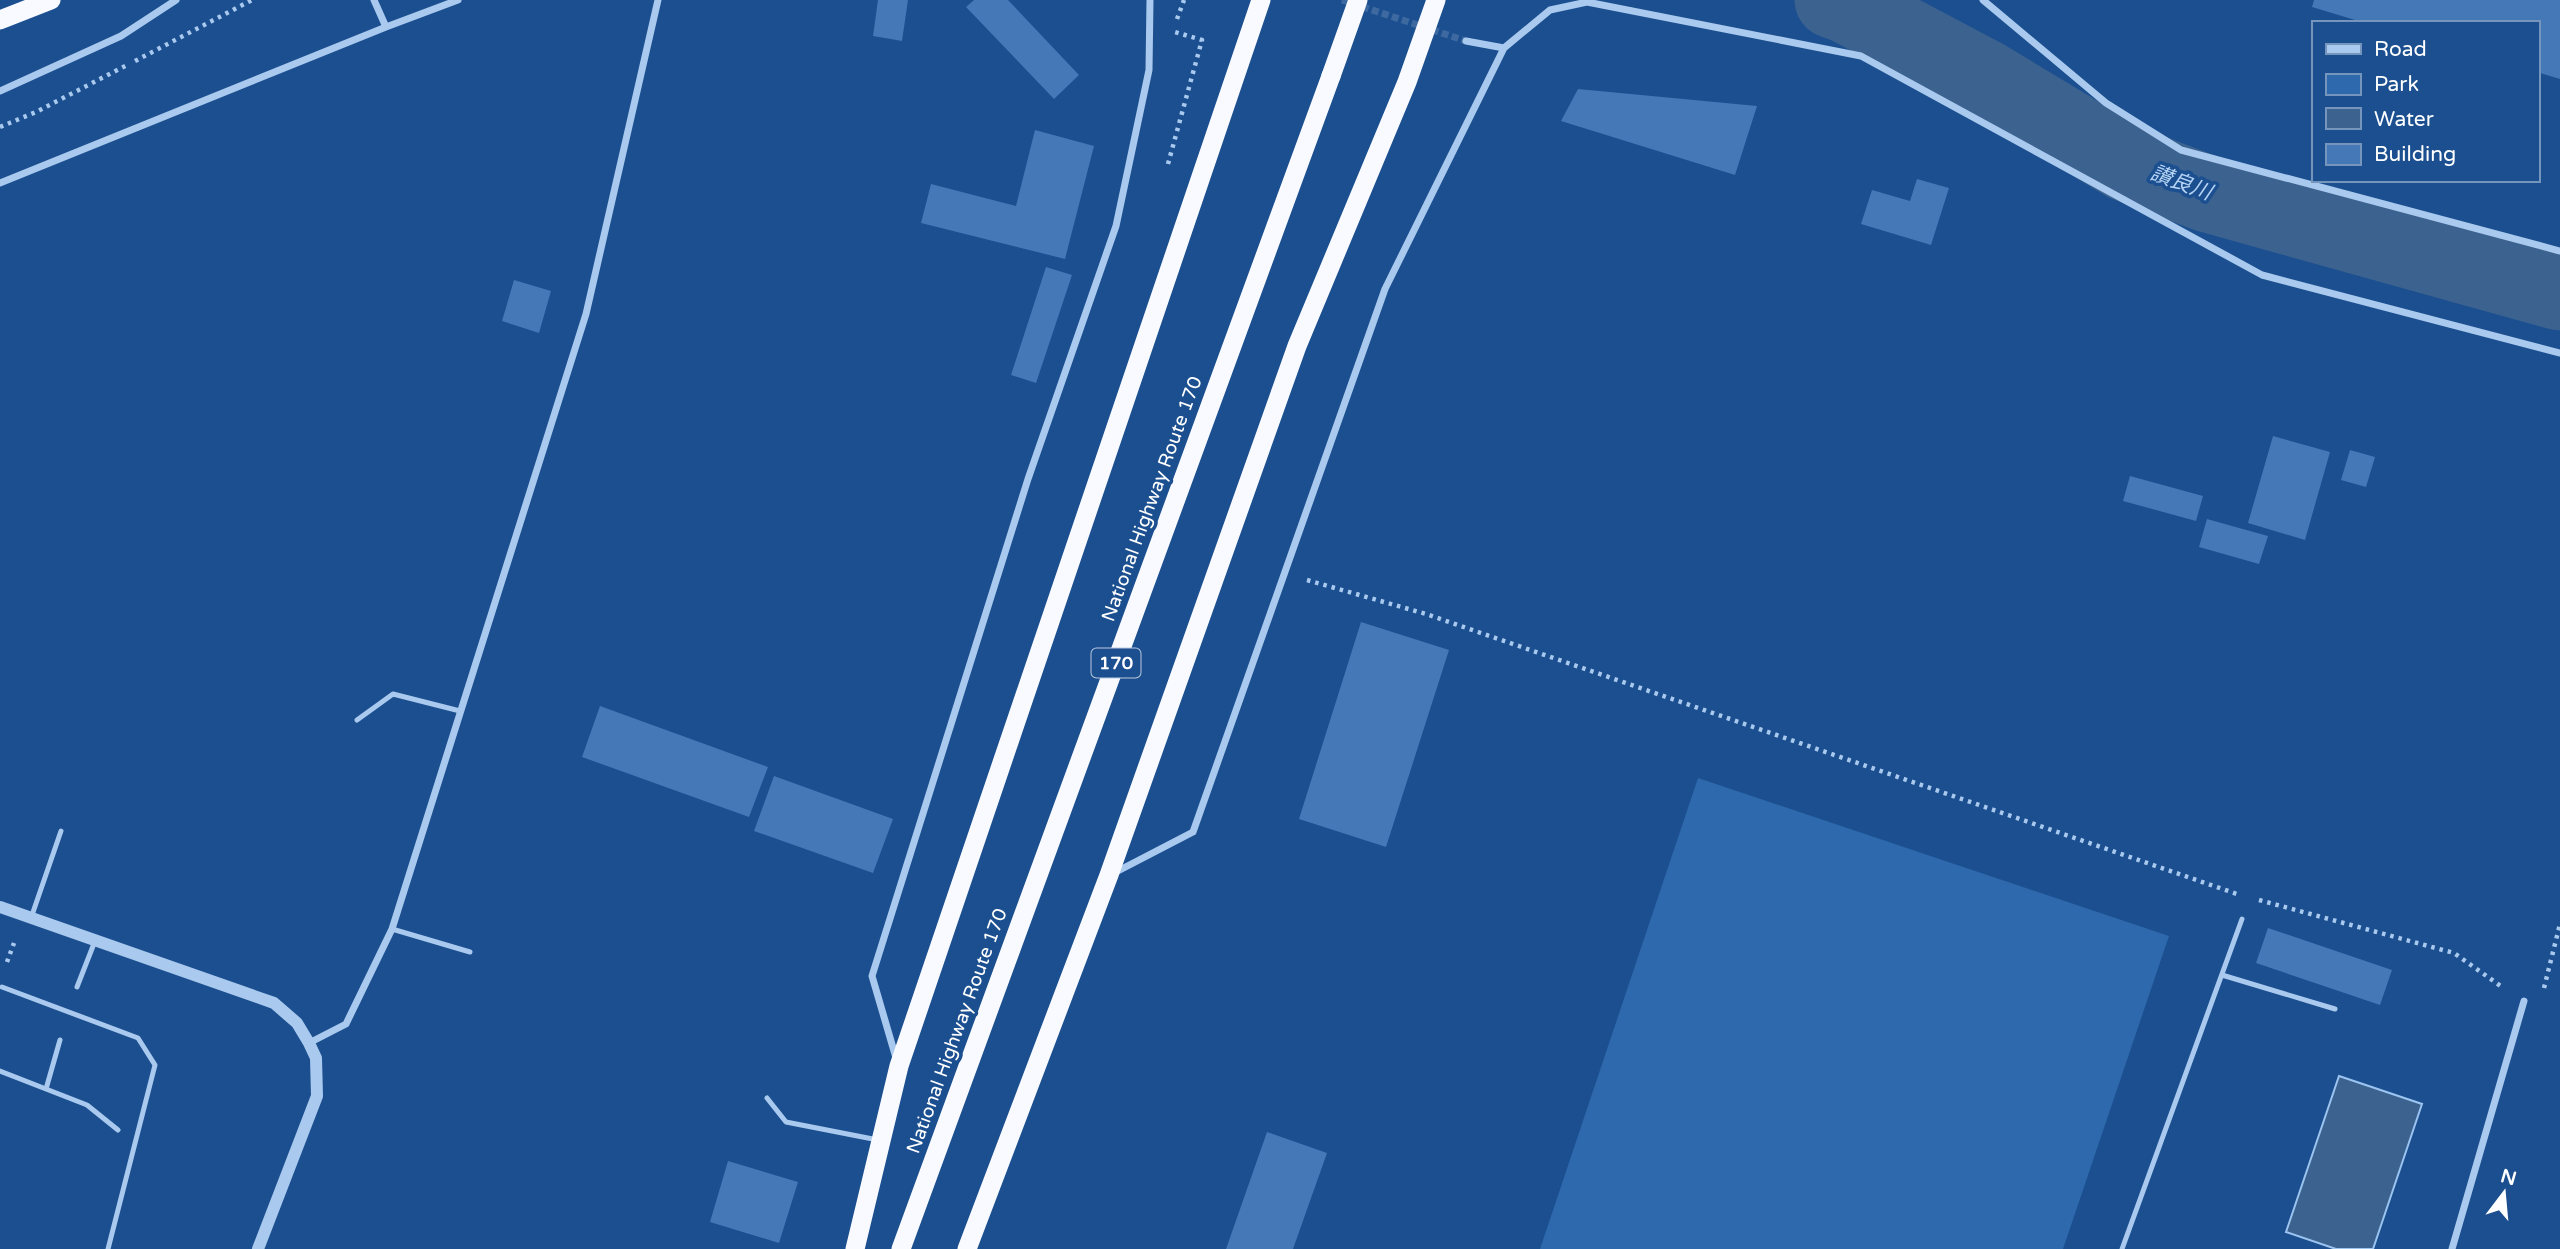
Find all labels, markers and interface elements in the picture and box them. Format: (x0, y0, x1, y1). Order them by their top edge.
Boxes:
legend (2312, 21, 2539, 182)
text: Road (2374, 37, 2427, 62)
text: Park (2374, 72, 2419, 97)
text: Water (2374, 107, 2434, 132)
text: Building (2374, 142, 2456, 167)
water label: 讃良川 (2147, 160, 2217, 206)
street label: National Highway Route 170 (1097, 373, 1207, 625)
road number: 170 (1092, 648, 1140, 678)
street label: National Highway Route 170 (902, 905, 1012, 1157)
north arrow (2469, 1158, 2539, 1228)
text: N (2498, 1165, 2519, 1190)

